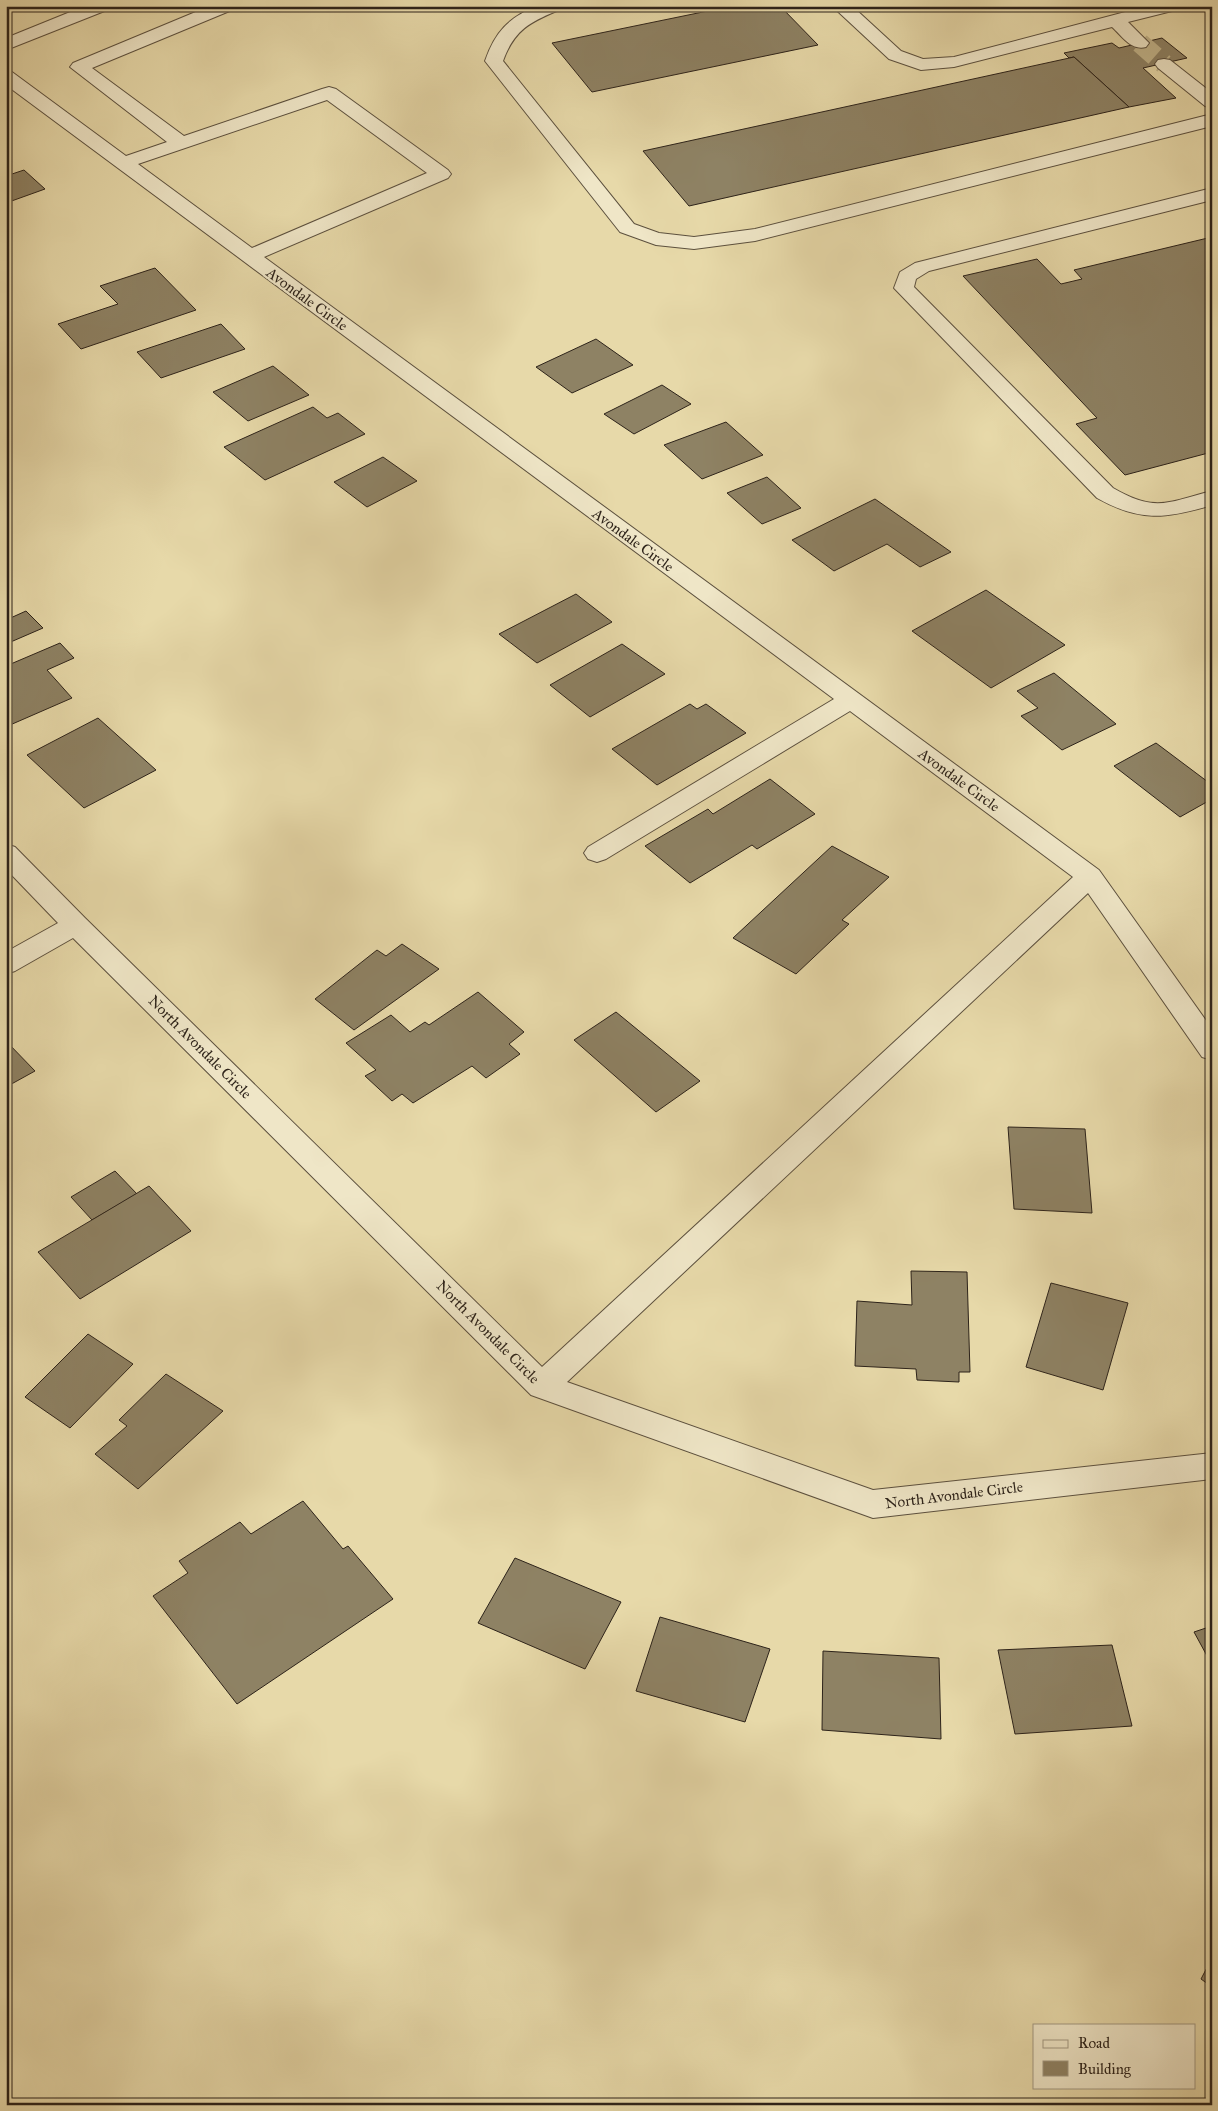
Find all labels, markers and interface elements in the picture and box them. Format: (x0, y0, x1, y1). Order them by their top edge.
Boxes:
street label: Avondale Circle (262, 263, 351, 335)
street label: Avondale Circle (588, 504, 677, 576)
street label: Avondale Circle (914, 744, 1003, 816)
street label: North Avondale Circle (145, 992, 255, 1102)
street label: North Avondale Circle (433, 1277, 543, 1387)
street label: North Avondale Circle (884, 1478, 1024, 1512)
legend (1033, 2024, 1196, 2088)
text: Road (1078, 2034, 1110, 2052)
text: Building (1078, 2060, 1132, 2078)

